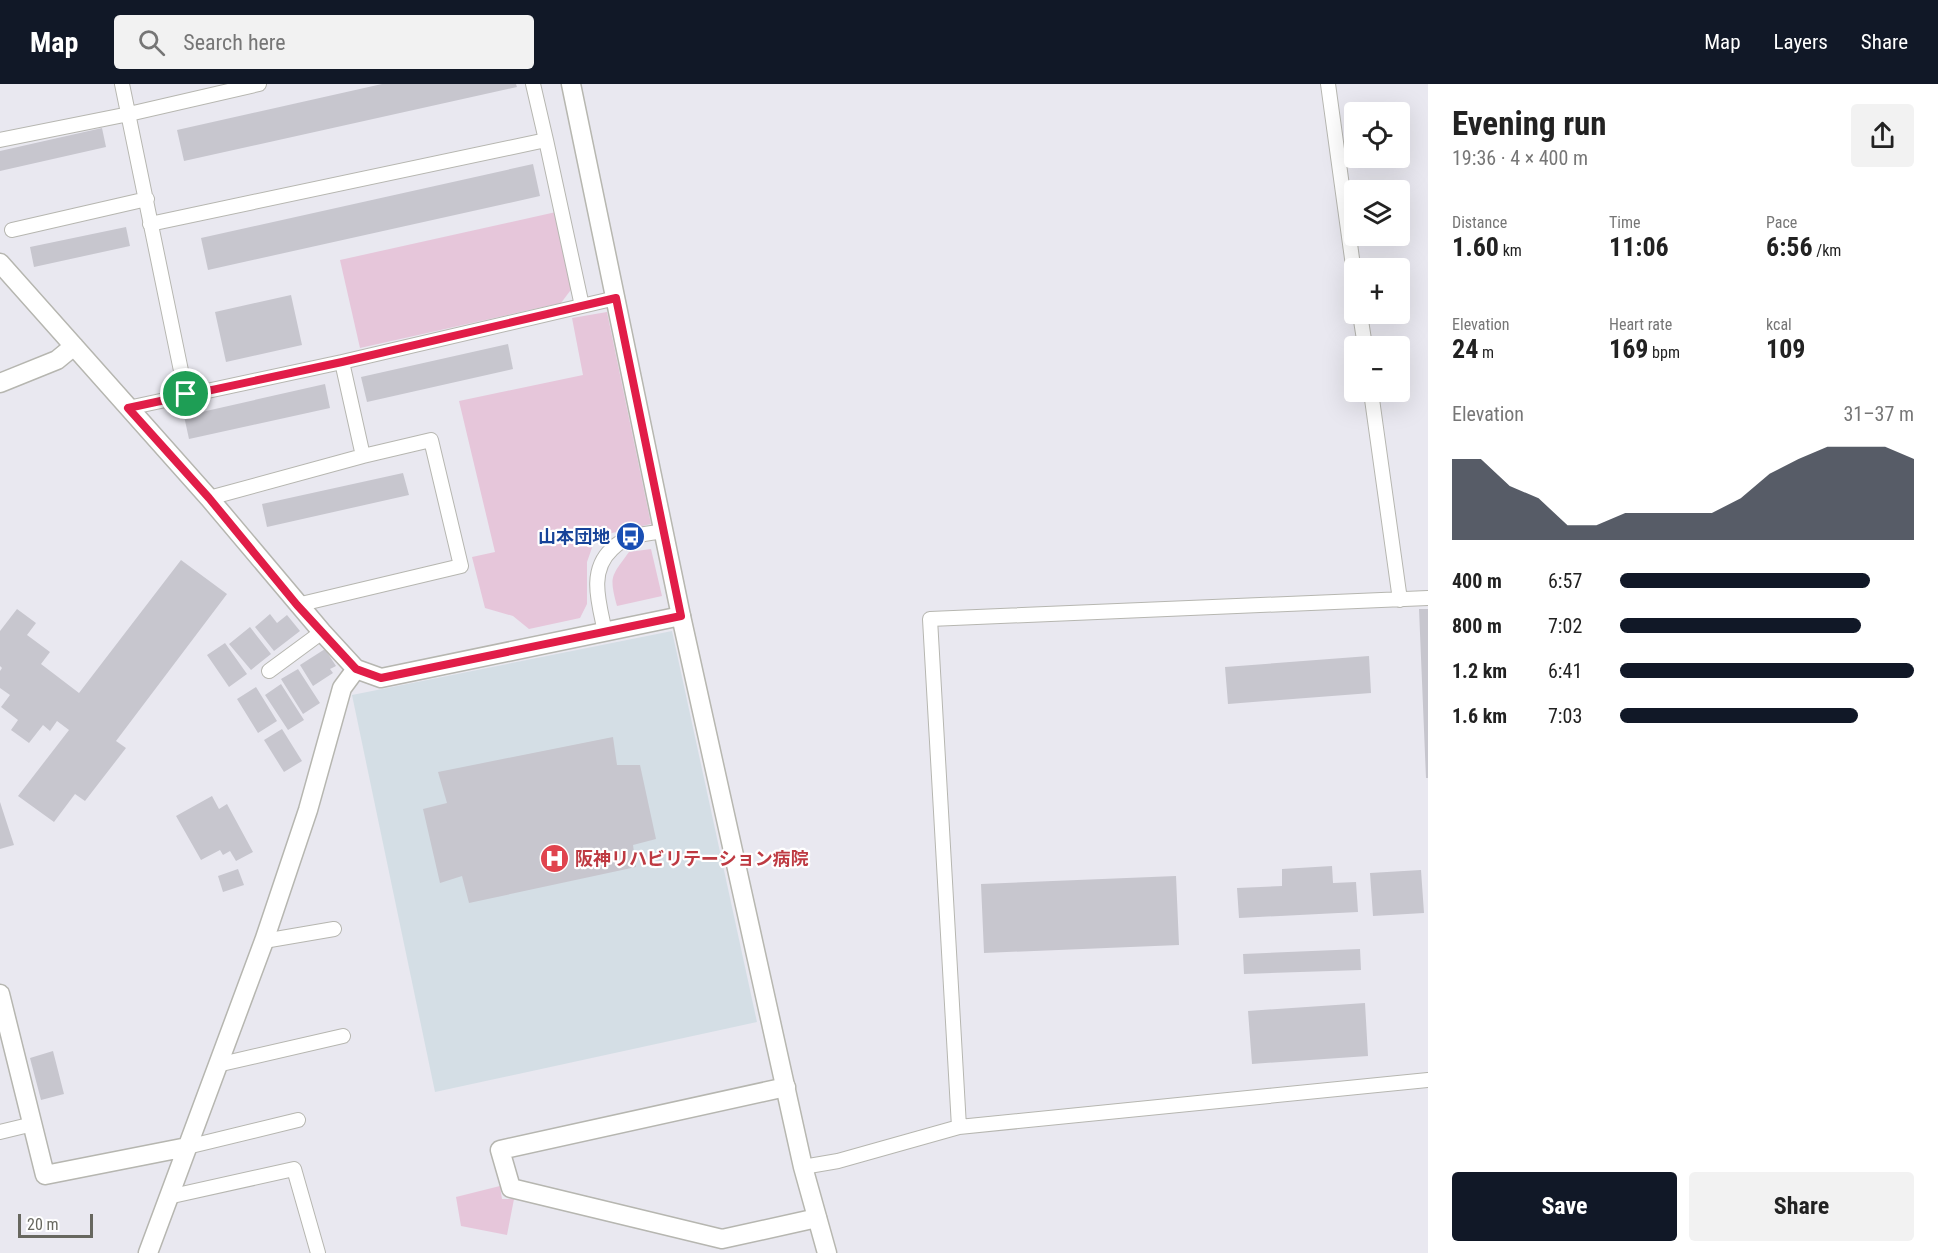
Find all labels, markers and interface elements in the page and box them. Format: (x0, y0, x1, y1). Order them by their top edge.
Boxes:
search box (114, 15, 534, 69)
text: Map (30, 26, 78, 59)
icon: search (135, 26, 168, 59)
text: Search here (183, 30, 286, 55)
text: Map (1704, 30, 1741, 54)
text: Layers (1774, 30, 1828, 54)
text: Share (1861, 30, 1908, 54)
map controls (1344, 102, 1410, 402)
button: locate (1344, 102, 1410, 168)
text: Evening run (1452, 104, 1607, 143)
button: share (1851, 104, 1914, 167)
text: 19:36 · 4 × 400 m (1452, 146, 1588, 170)
button: layers (1344, 180, 1410, 246)
text: Distance (1452, 213, 1507, 232)
text: Time (1609, 213, 1641, 232)
text: Pace (1766, 213, 1797, 232)
text: 1.60 (1452, 232, 1499, 262)
text: 11:06 (1609, 232, 1669, 262)
text: 6:56 (1766, 232, 1813, 262)
text: km (1499, 241, 1522, 260)
text: /km (1813, 241, 1841, 260)
button: + (1344, 258, 1410, 324)
text: Elevation (1452, 315, 1510, 334)
text: Heart rate (1609, 315, 1672, 334)
text: kcal (1766, 315, 1792, 334)
text: 24 (1452, 334, 1478, 364)
text: 169 (1609, 334, 1648, 364)
text: 109 (1766, 334, 1805, 364)
button: − (1344, 336, 1410, 402)
text: m (1478, 343, 1494, 362)
text: bpm (1648, 343, 1680, 362)
pin (160, 368, 211, 419)
icon: arrive (169, 377, 202, 410)
text: Elevation (1452, 402, 1524, 426)
text: 31–37 m (1843, 402, 1914, 426)
bus stop icon: 山本団地 (615, 521, 647, 553)
place label: 山本団地 (538, 526, 610, 547)
text: 400 m (1452, 569, 1502, 593)
text: 6:57 (1548, 569, 1582, 593)
text: 800 m (1452, 614, 1502, 638)
text: 7:02 (1548, 614, 1582, 638)
text: 1.2 km (1452, 659, 1507, 683)
text: 6:41 (1548, 659, 1582, 683)
text: 1.6 km (1452, 704, 1507, 728)
text: 7:03 (1548, 704, 1582, 728)
hospital icon: 阪神リハビリテーション病院 (538, 843, 570, 875)
place label: 阪神リハビリテーション病院 (575, 848, 809, 869)
button: Save (1452, 1172, 1677, 1241)
button: Share (1689, 1172, 1914, 1241)
scale bar (18, 1211, 93, 1238)
text: 20 m (27, 1215, 59, 1234)

